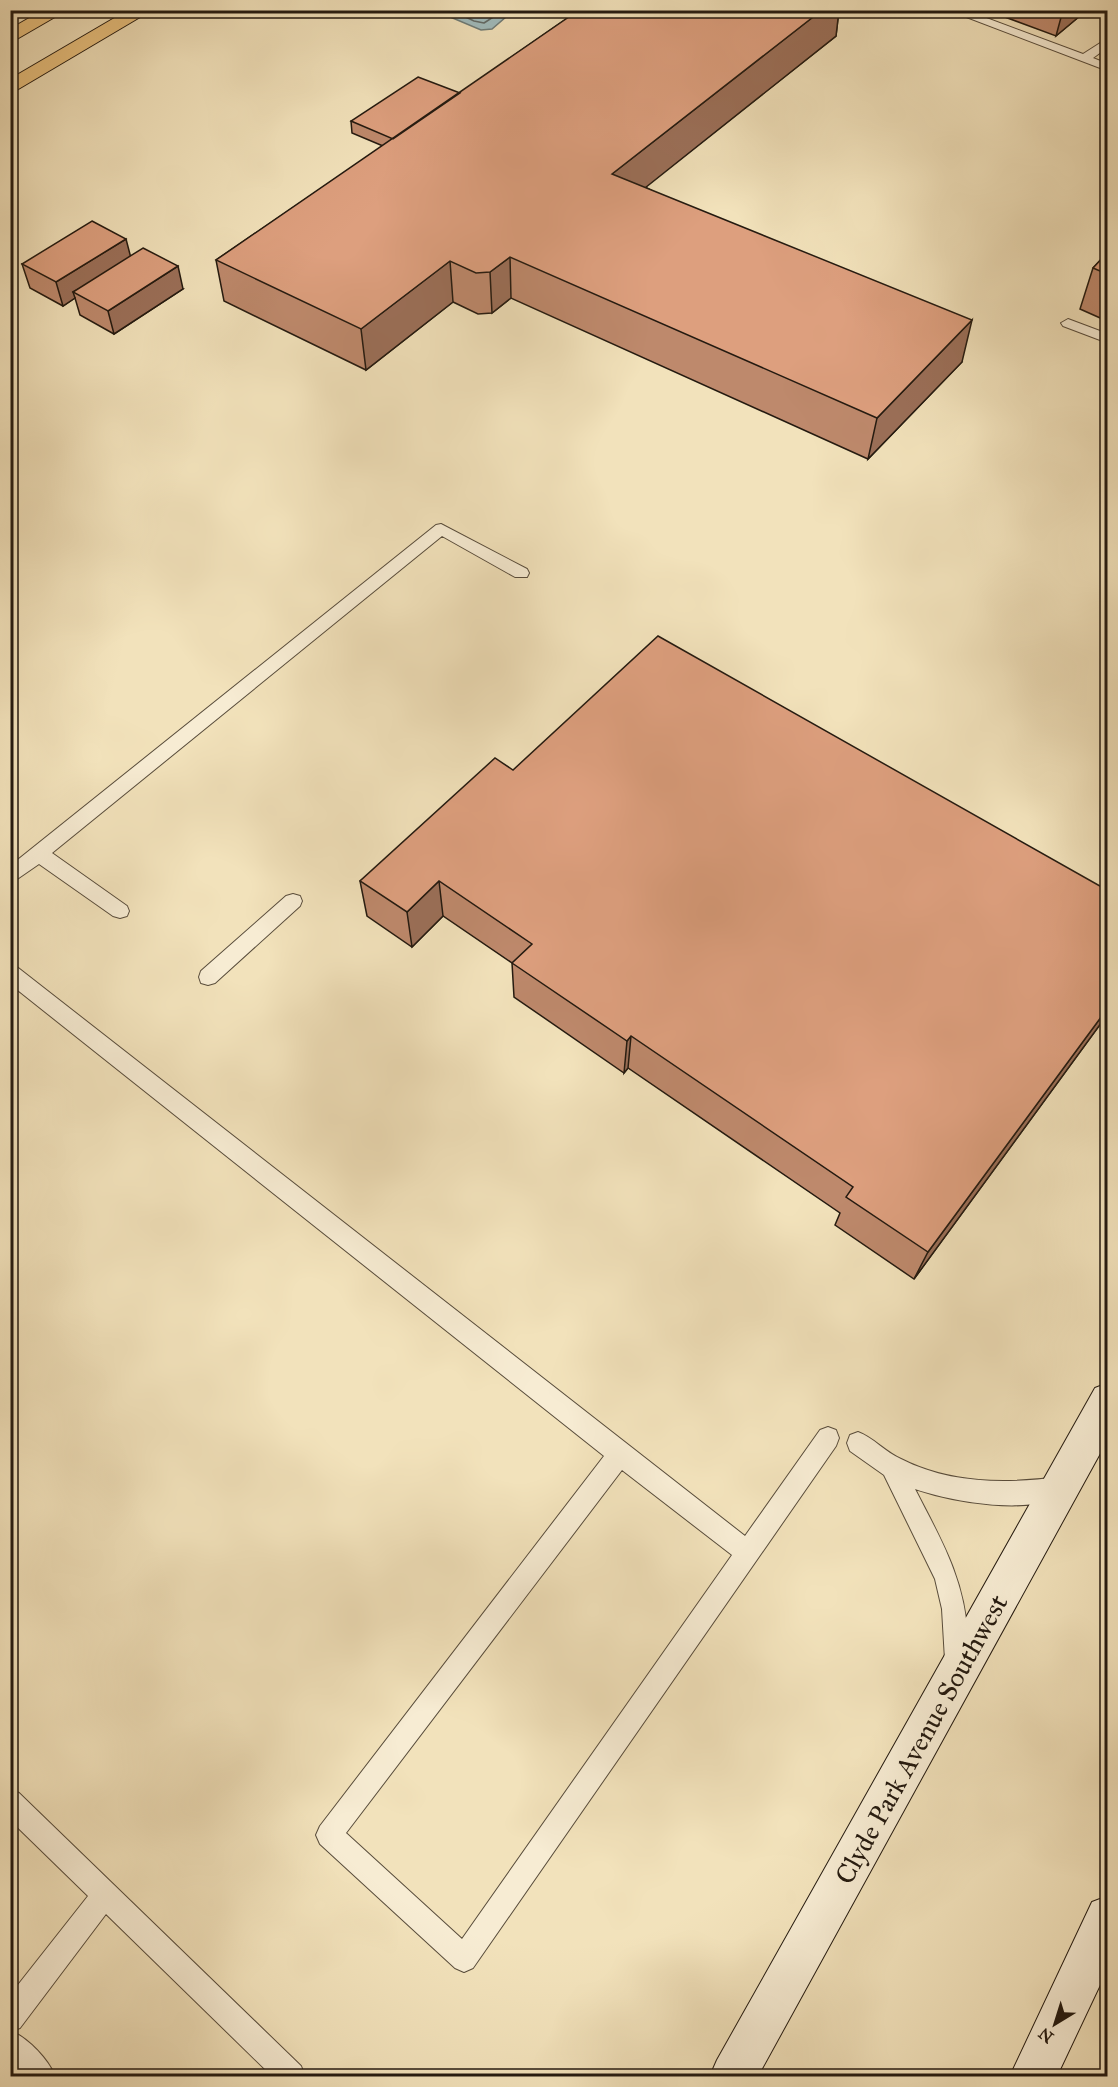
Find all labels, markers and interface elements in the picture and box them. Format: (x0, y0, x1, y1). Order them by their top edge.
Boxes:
street label: Clyde Park Avenue Southwest (828, 1588, 1015, 1890)
north arrow (1025, 1994, 1085, 2054)
text: N (1035, 2024, 1057, 2047)

